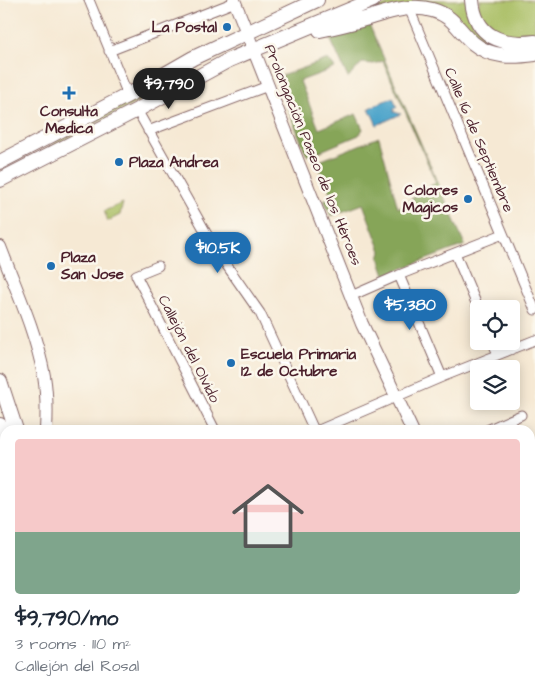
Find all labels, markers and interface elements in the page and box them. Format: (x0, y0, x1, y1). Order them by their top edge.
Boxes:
place label: La Postal (151, 17, 218, 38)
marker: La Postal (221, 21, 233, 33)
street label: Prolongación Paseo de los Héroes (258, 41, 367, 269)
street label: Calle 16 de Septiembre (439, 64, 519, 216)
pin: $9,790 (128, 68, 210, 110)
text: $9,790 (144, 73, 194, 95)
marker: Consulta Medica (62, 86, 76, 100)
place label: Consulta Medica (40, 101, 98, 139)
place label: Plaza Andrea (129, 152, 219, 173)
marker: Plaza Andrea (113, 156, 125, 168)
place label: Colores Magicos (402, 180, 458, 220)
marker: Colores Magicos (462, 193, 474, 205)
pin: $10.5K (177, 232, 259, 274)
text: $10.5K (196, 237, 240, 259)
place label: Plaza San Jose (60, 247, 124, 285)
marker: Plaza San Jose (45, 260, 57, 272)
pin: $5,380 (369, 288, 451, 331)
street label: Callejón del Olvido (153, 291, 225, 407)
text: $5,380 (384, 294, 436, 316)
map controls (470, 300, 520, 410)
button: locate (470, 300, 520, 350)
place label: Escuela Primaria 12 de Octubre (241, 344, 357, 382)
marker: Escuela Primaria 12 de Octubre (225, 357, 237, 369)
button: layers (470, 360, 520, 410)
icon: home (223, 471, 313, 561)
text: $9,790/mo (15, 604, 118, 633)
text: 3 rooms · 110 m² (15, 633, 131, 655)
text: Callejón del Rosal (15, 655, 139, 677)

